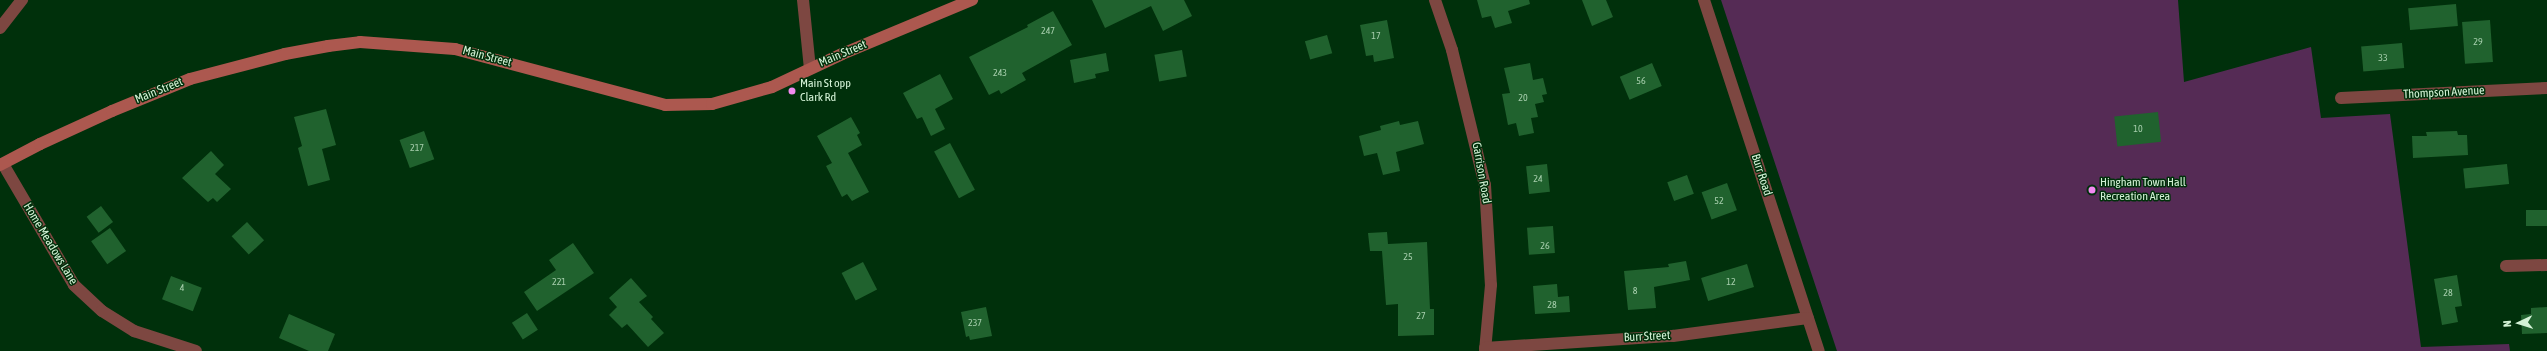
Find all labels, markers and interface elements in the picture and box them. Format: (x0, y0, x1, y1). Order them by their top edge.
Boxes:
house number: 247 (1041, 25, 1055, 37)
house number: 17 (1371, 30, 1381, 42)
house number: 29 (2473, 36, 2483, 48)
street label: Main Street (817, 38, 869, 70)
street label: Main Street (461, 44, 513, 70)
house number: 33 (2378, 52, 2388, 64)
house number: 243 (993, 67, 1007, 79)
street label: Main Street (133, 75, 185, 107)
house number: 56 (1636, 75, 1646, 87)
place label: Main St opp Clark Rd (800, 77, 851, 105)
street label: Thompson Avenue (2403, 84, 2485, 102)
marker: Main St opp Clark Rd (787, 86, 797, 96)
house number: 20 (1518, 92, 1528, 104)
house number: 10 (2133, 123, 2143, 135)
street label: Garrison Road (1469, 141, 1493, 205)
house number: 217 (410, 142, 424, 154)
street label: Burr Road (1747, 152, 1775, 198)
house number: 24 (1533, 173, 1543, 185)
place label: Hingham Town Hall Recreation Area (2100, 176, 2186, 204)
marker: Hingham Town Hall Recreation Area (2087, 185, 2097, 195)
house number: 52 (1714, 195, 1724, 207)
street label: Home Meadows Lane (20, 200, 80, 288)
house number: 26 (1540, 240, 1550, 252)
house number: 25 (1403, 251, 1413, 263)
house number: 221 (552, 276, 566, 288)
house number: 12 (1726, 276, 1736, 288)
house number: 4 (180, 282, 184, 294)
house number: 8 (1633, 285, 1637, 297)
house number: 28 (2443, 287, 2453, 299)
house number: 28 (1547, 299, 1557, 311)
north arrow (2499, 303, 2539, 343)
house number: 27 (1416, 310, 1426, 322)
house number: 237 (968, 317, 982, 329)
text: N (2501, 320, 2513, 327)
street label: Burr Street (1623, 329, 1671, 345)

